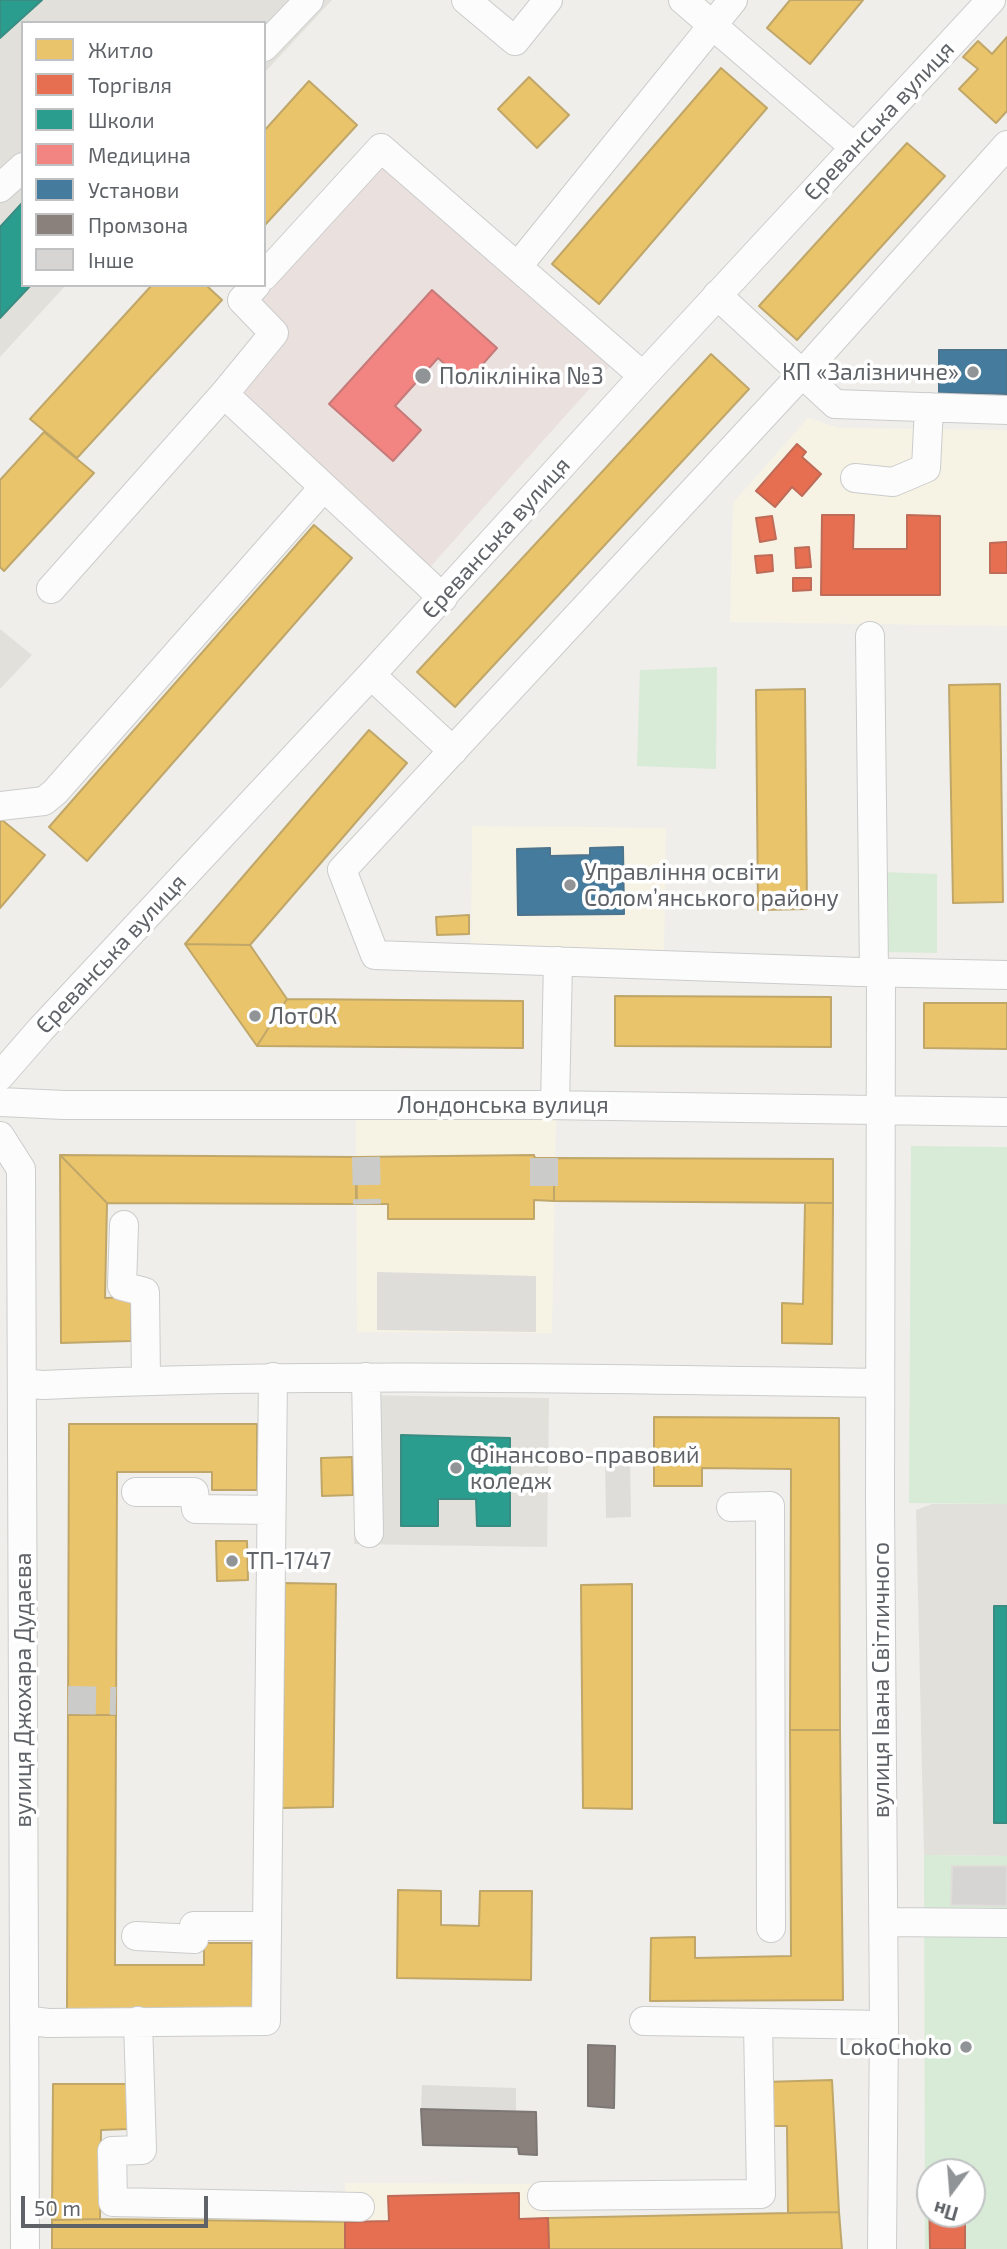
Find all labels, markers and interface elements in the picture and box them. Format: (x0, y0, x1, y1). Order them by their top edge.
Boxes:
legend (21, 21, 266, 287)
street label: Єреванська вулиця (798, 36, 960, 206)
text: Житло (88, 37, 153, 62)
text: Торгівля (88, 72, 172, 97)
text: Школи (88, 107, 155, 132)
text: Медицина (88, 142, 191, 167)
text: Установи (88, 177, 179, 202)
text: Промзона (88, 212, 188, 237)
text: Інше (88, 247, 134, 272)
place label: КП «Залізничне» (782, 358, 959, 386)
place label: Поліклініка №3 (439, 362, 604, 390)
marker: КП «Залізничне» (965, 364, 981, 380)
marker: Поліклініка №3 (413, 366, 433, 386)
street label: Єреванська вулиця (416, 452, 576, 624)
place label: Управління освіти Солом’янського району (584, 858, 839, 912)
street label: Єреванська вулиця (30, 869, 192, 1039)
marker: Управління освіти Солом’янського району (562, 877, 578, 893)
place label: ЛотОК (269, 1002, 337, 1030)
marker: ЛотОК (247, 1008, 263, 1024)
street label: Лондонська вулиця (397, 1091, 609, 1119)
place label: Фінансово-правовий коледж (470, 1441, 700, 1495)
marker: Фінансово-правовий коледж (448, 1460, 464, 1476)
street label: вулиця Івана Світличного (867, 1542, 895, 1818)
place label: ТП-1747 (246, 1547, 331, 1575)
street label: вулиця Джохара Дудаєва (9, 1552, 37, 1828)
marker: ТП-1747 (224, 1553, 240, 1569)
place label: LokoChoko (839, 2033, 952, 2061)
marker: LokoChoko (958, 2039, 974, 2055)
north arrow (916, 2158, 986, 2228)
scale bar (24, 2182, 212, 2226)
text: 50 m (34, 2195, 81, 2220)
text: Пн (931, 2197, 961, 2226)

